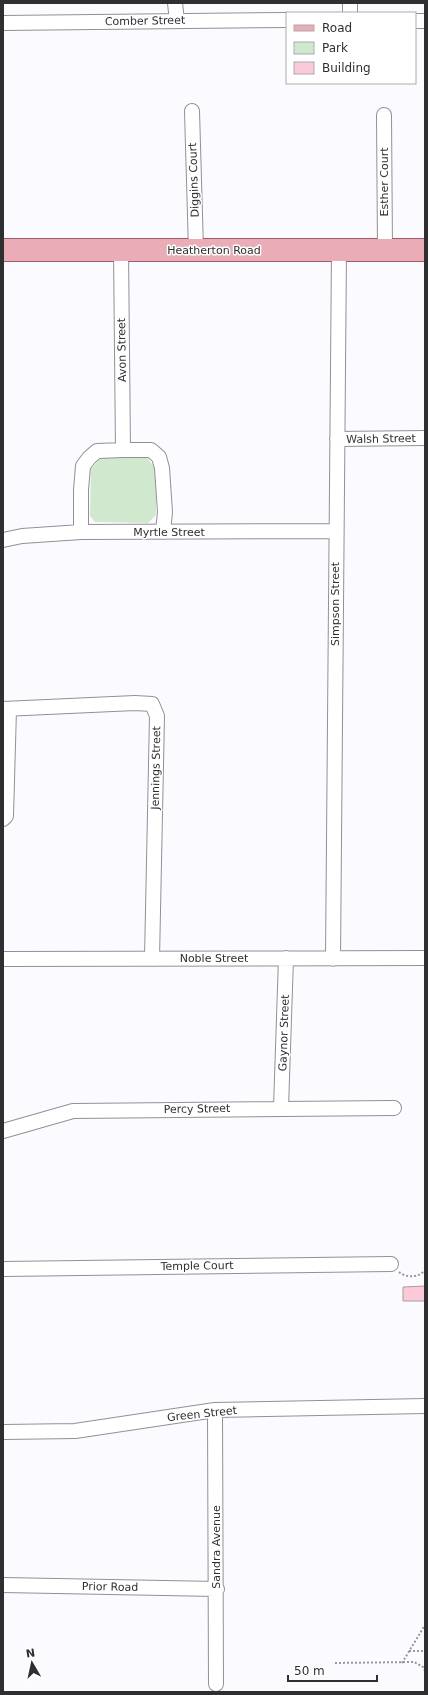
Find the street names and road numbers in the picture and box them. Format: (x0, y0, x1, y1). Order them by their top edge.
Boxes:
street label: Comber Street (105, 14, 186, 28)
street label: Diggins Court (186, 142, 202, 218)
street label: Esther Court (378, 147, 391, 216)
street label: Heatherton Road (167, 244, 261, 257)
street label: Avon Street (115, 317, 129, 382)
street label: Walsh Street (346, 432, 417, 446)
street label: Myrtle Street (133, 526, 205, 539)
street label: Simpson Street (329, 561, 342, 646)
street label: Jennings Street (149, 725, 163, 811)
street label: Noble Street (180, 952, 249, 965)
street label: Gaynor Street (276, 994, 292, 1072)
street label: Percy Street (164, 1102, 231, 1116)
street label: Temple Court (159, 1259, 234, 1273)
street label: Green Street (166, 1404, 238, 1424)
street label: Sandra Avenue (210, 1505, 223, 1589)
street label: Prior Road (82, 1580, 138, 1594)

